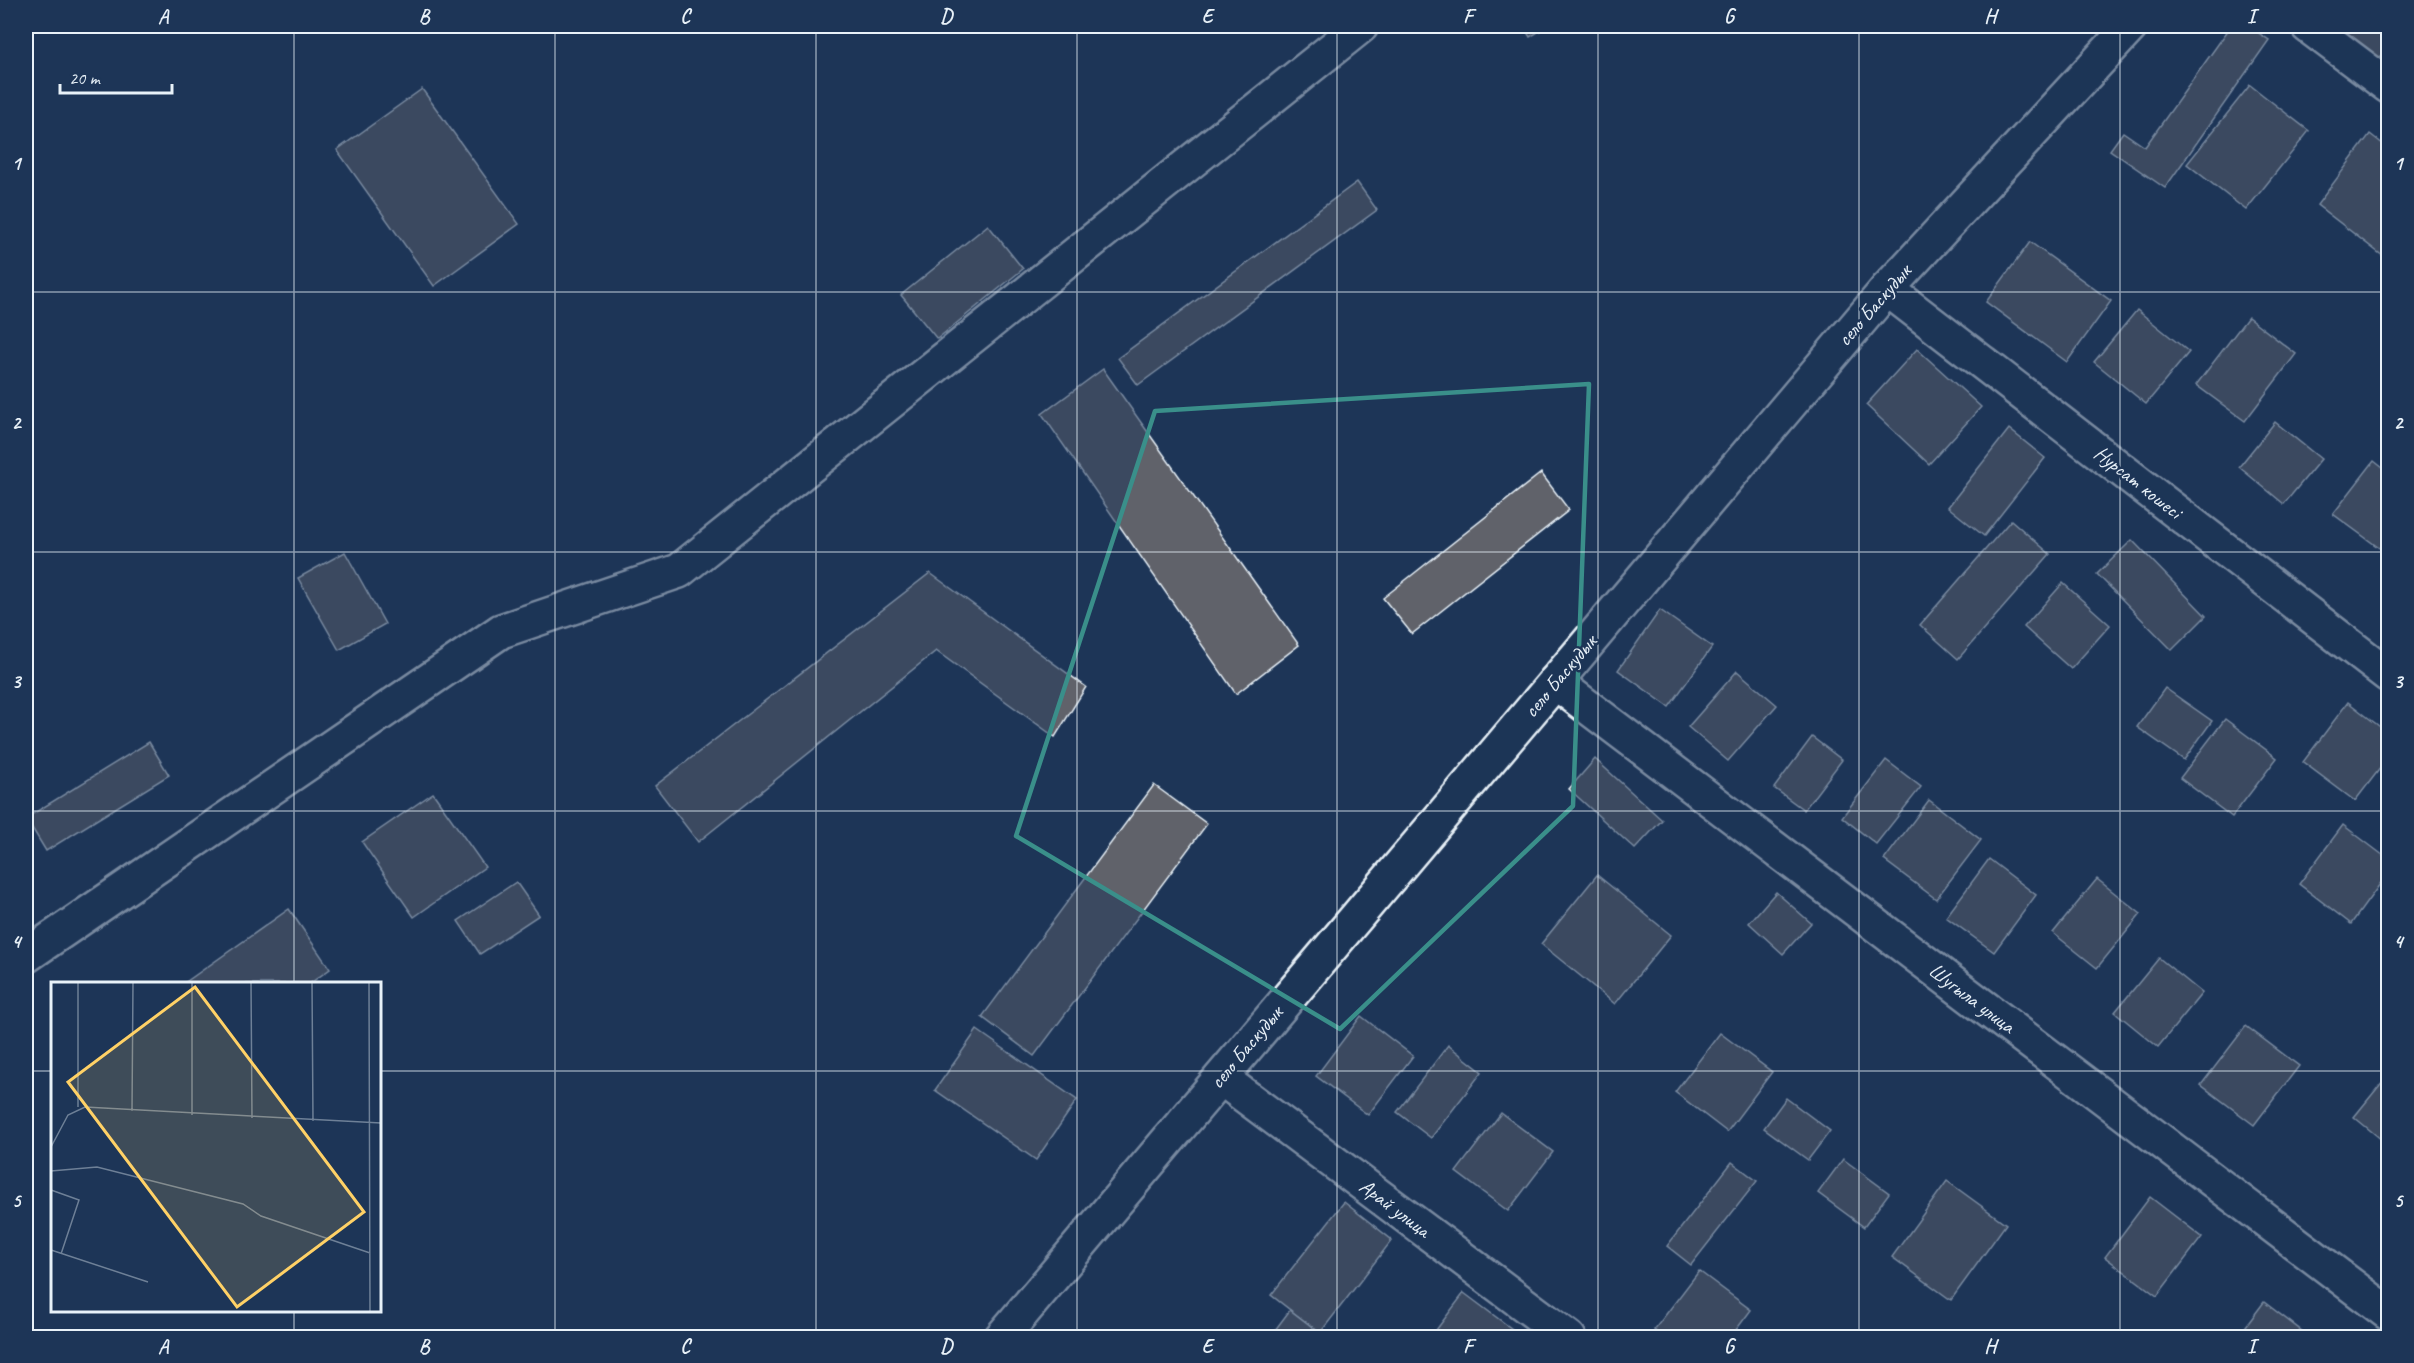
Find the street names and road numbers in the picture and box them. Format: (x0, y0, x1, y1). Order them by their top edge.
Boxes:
street label: село Баскудык (1831, 257, 1918, 351)
street label: Нурсат кошесi (2089, 440, 2189, 526)
street label: село Баскудык (1518, 627, 1604, 723)
street label: Шугыла улица (1924, 957, 2022, 1040)
street label: село Баскудык (1204, 998, 1290, 1094)
street label: Арай улица (1354, 1173, 1437, 1244)

